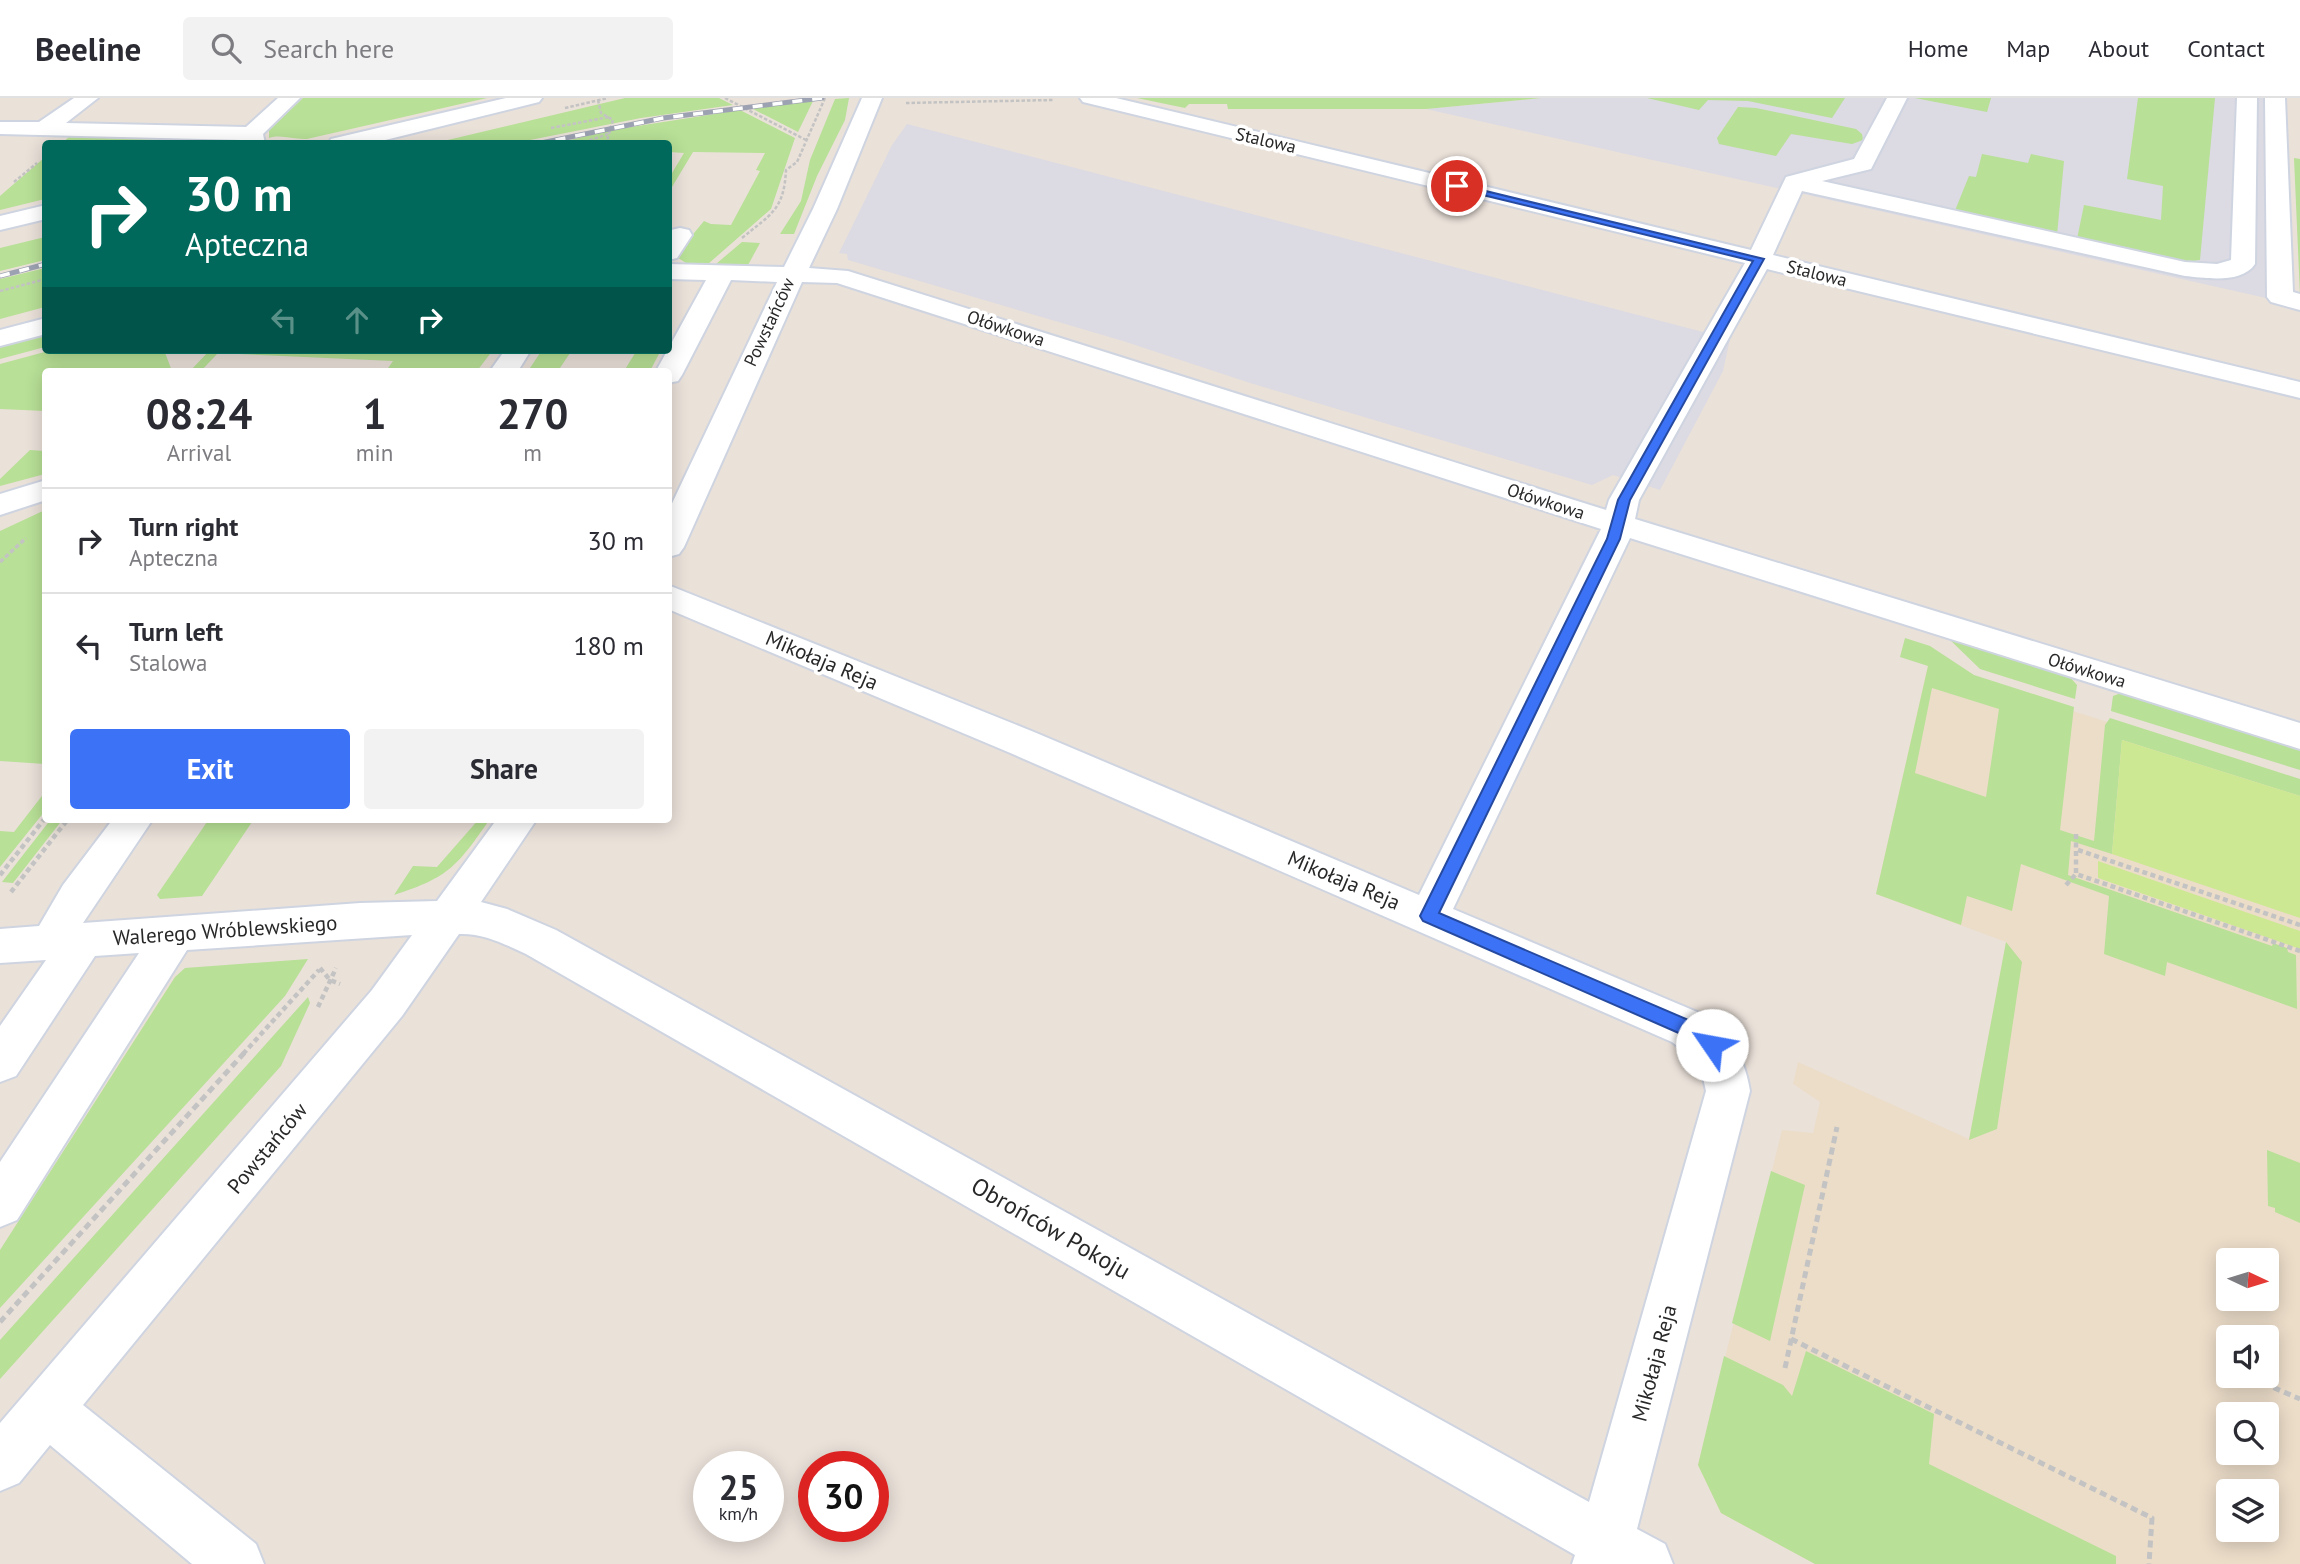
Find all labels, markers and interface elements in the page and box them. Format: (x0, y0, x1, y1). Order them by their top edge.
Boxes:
search box (183, 17, 673, 80)
text: Beeline (35, 27, 141, 70)
icon: search (207, 29, 245, 67)
text: Search here (263, 32, 394, 65)
text: Home (1908, 33, 1968, 64)
text: Map (2006, 33, 2050, 64)
text: About (2088, 33, 2149, 64)
text: Contact (2187, 33, 2265, 64)
street label: Stalowa (1233, 122, 1299, 158)
pin (1427, 156, 1487, 216)
text: 30 m (185, 161, 292, 225)
icon: arrive (1438, 167, 1476, 205)
icon: right (70, 168, 161, 259)
text: Apteczna (185, 223, 309, 265)
street label: Stalowa (1784, 254, 1850, 292)
street label: Powstańców (739, 273, 800, 370)
icon: left (265, 301, 303, 339)
icon: ahead (338, 301, 376, 339)
icon: right (411, 301, 449, 339)
street label: Ołówkowa (964, 305, 1048, 351)
text: 08:24 (146, 386, 252, 441)
text: 1 (363, 386, 386, 441)
text: 270 (497, 386, 568, 441)
text: Arrival (167, 438, 231, 467)
text: min (356, 438, 393, 467)
text: m (523, 438, 542, 467)
street label: Ołówkowa (1504, 478, 1588, 524)
text: Turn right (129, 510, 238, 543)
icon: right (70, 522, 108, 560)
text: 30 m (588, 524, 644, 557)
text: Apteczna (129, 543, 218, 572)
text: Turn left (129, 615, 223, 648)
street label: Mikołaja Reja (762, 624, 882, 696)
icon: left (70, 627, 108, 665)
text: 180 m (573, 629, 644, 662)
street label: Ołówkowa (2045, 647, 2129, 693)
text: Stalowa (129, 648, 208, 677)
button: Exit (70, 729, 350, 809)
button: Share (364, 729, 644, 809)
street label: Mikołaja Reja (1284, 844, 1404, 916)
street label: Walerego Wróblewskiego (112, 909, 338, 951)
position arrow (1675, 1008, 1749, 1082)
street label: Powstańców (221, 1096, 313, 1199)
street label: Obrońców Pokoju (966, 1170, 1136, 1286)
north arrow (2216, 1248, 2278, 1311)
map controls (2216, 1248, 2279, 1542)
street label: Mikołaja Reja (1625, 1302, 1683, 1424)
button: sound (2216, 1325, 2279, 1388)
button: search (2216, 1402, 2279, 1465)
speed limit sign: 30 (798, 1451, 889, 1542)
text: 25 (719, 1464, 758, 1510)
button: layers (2216, 1479, 2279, 1542)
text: km/h (719, 1502, 758, 1525)

